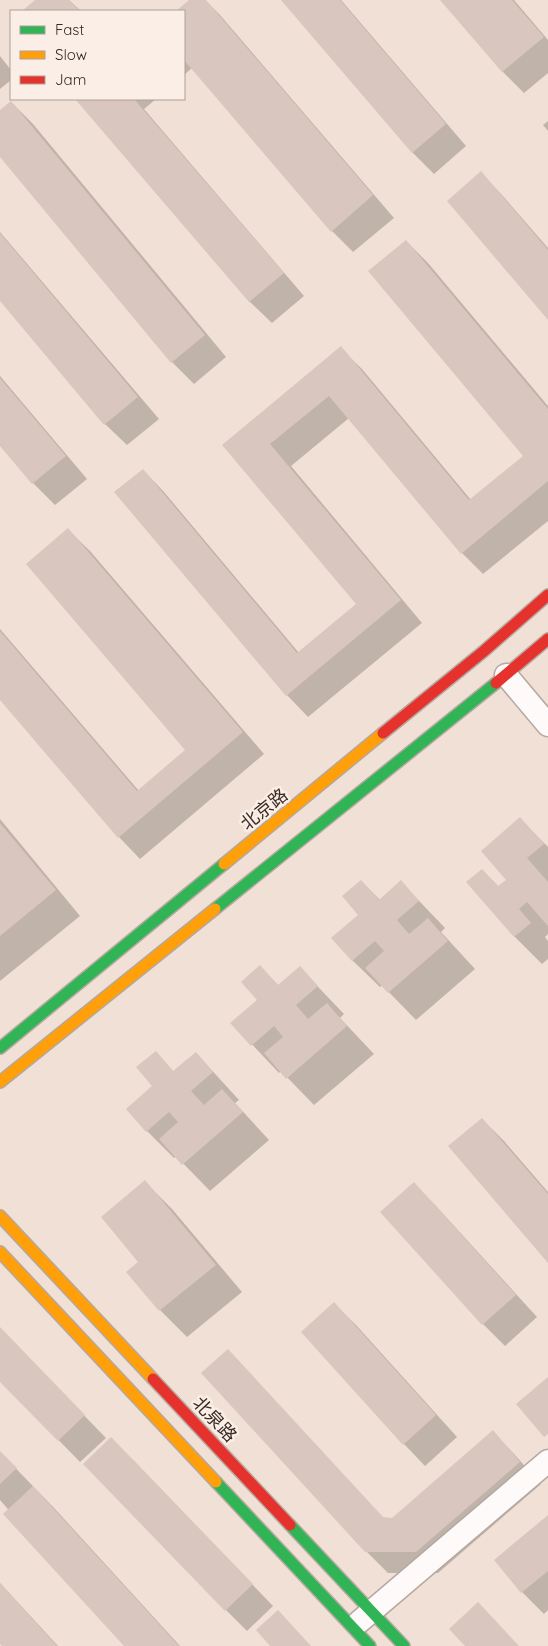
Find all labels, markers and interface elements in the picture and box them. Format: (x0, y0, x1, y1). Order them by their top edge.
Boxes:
legend (10, 10, 185, 100)
text: Fast (55, 20, 84, 39)
text: Slow (55, 45, 87, 64)
text: Jam (55, 70, 86, 89)
street label: 北京路 (236, 783, 292, 835)
street label: 北泉路 (188, 1391, 242, 1447)

